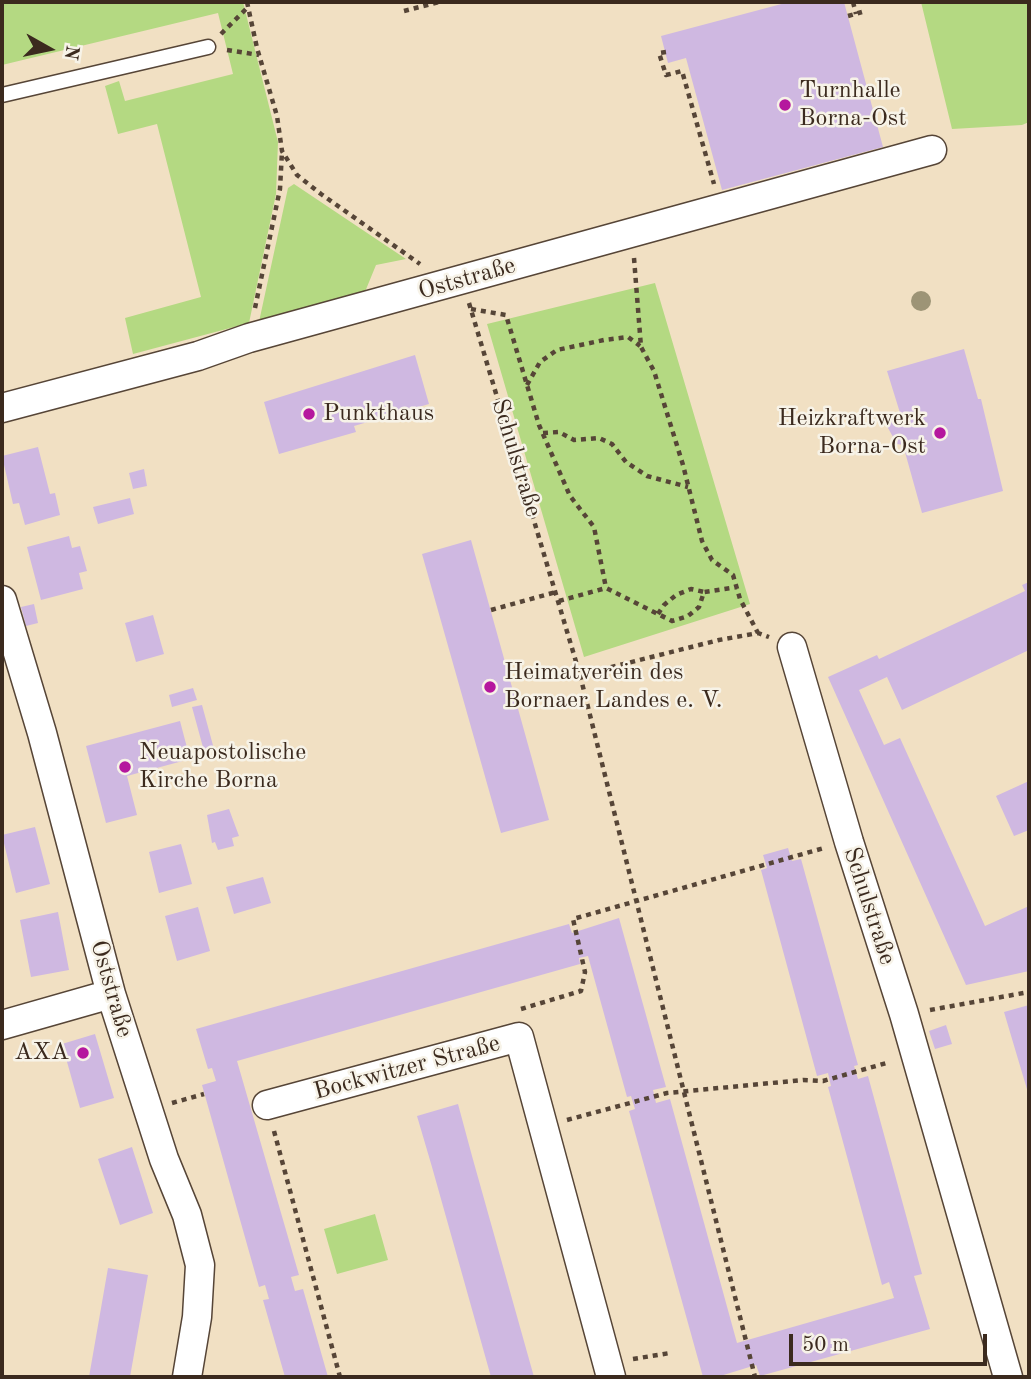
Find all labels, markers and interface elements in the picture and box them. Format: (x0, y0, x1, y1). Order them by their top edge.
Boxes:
north arrow (14, 14, 84, 84)
text: N (60, 44, 81, 61)
place label: Turnhalle Borna-Ost (799, 77, 907, 133)
marker: Turnhalle Borna-Ost (777, 97, 793, 113)
street label: Oststraße (415, 251, 519, 307)
street label: Schulstraße (484, 396, 548, 520)
place label: Punkthaus (323, 400, 434, 428)
place label: Heizkraftwerk Borna-Ost (778, 405, 926, 461)
marker: Punkthaus (301, 406, 317, 422)
marker: Heizkraftwerk Borna-Ost (932, 425, 948, 441)
place label: Heimatverein des Bornaer Landes e. V. (504, 659, 722, 715)
marker: Heimatverein des Bornaer Landes e. V. (482, 679, 498, 695)
place label: Neuapostolische Kirche Borna (139, 739, 306, 795)
marker: Neuapostolische Kirche Borna (117, 759, 133, 775)
street label: Schulstraße (836, 844, 902, 968)
street label: Oststraße (83, 937, 139, 1041)
street label: Bockwitzer Straße (311, 1029, 503, 1107)
place label: AXA (14, 1039, 69, 1067)
marker: AXA (75, 1045, 91, 1061)
scale bar (793, 1320, 991, 1364)
text: 50 m (802, 1335, 849, 1356)

